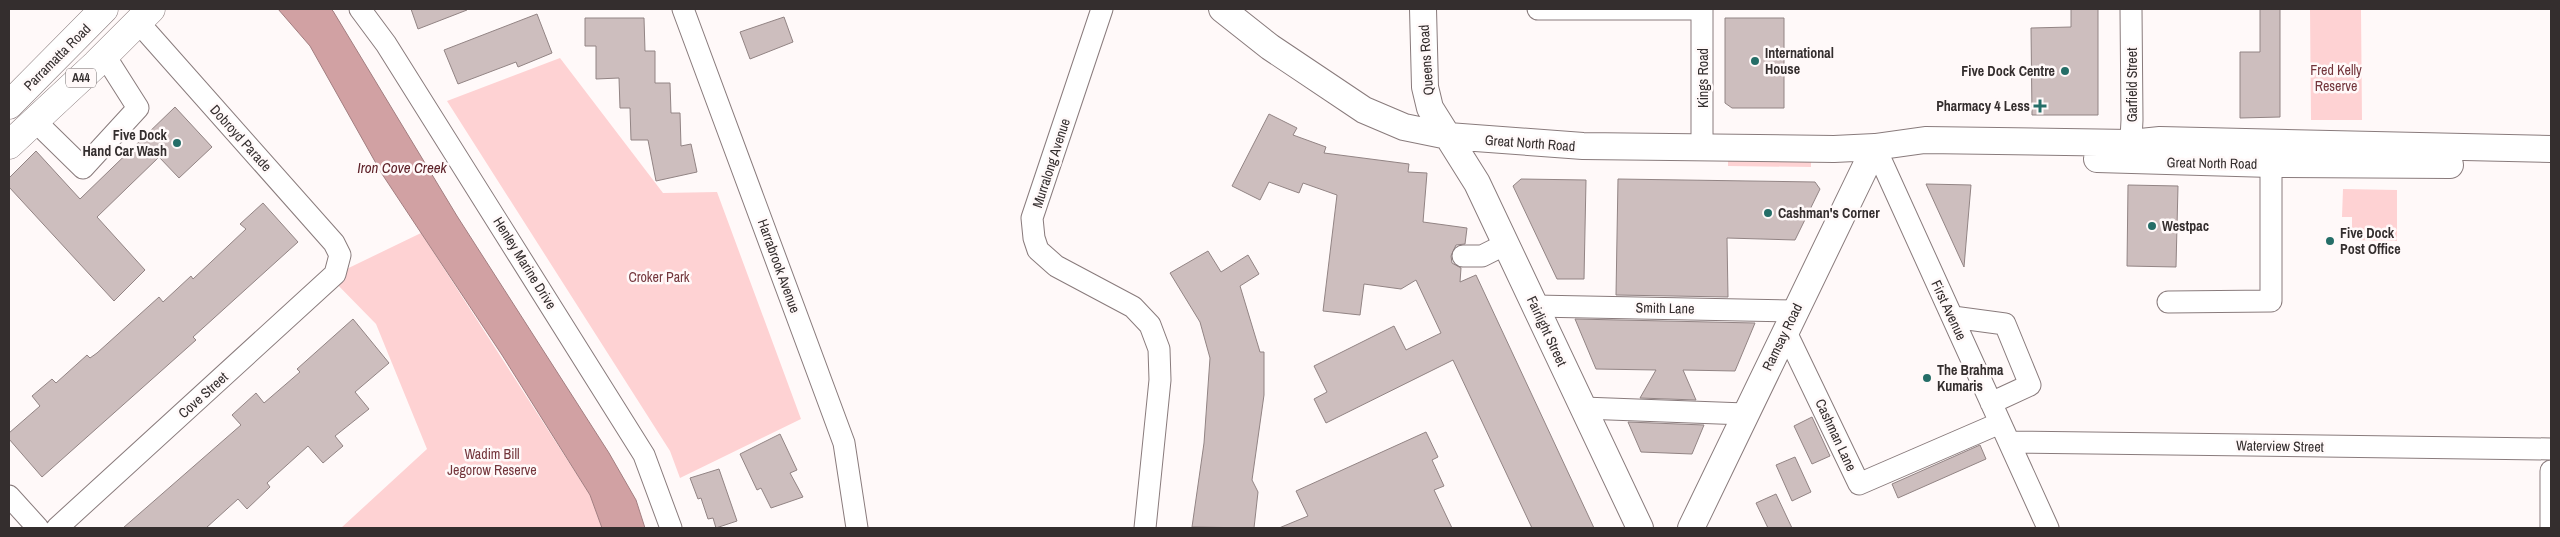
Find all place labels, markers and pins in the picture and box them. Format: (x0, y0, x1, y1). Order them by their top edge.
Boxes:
place label: International House (1765, 44, 1834, 78)
marker: International House (1749, 55, 1761, 67)
place label: Five Dock Centre (1961, 62, 2055, 80)
marker: Five Dock Centre (2059, 65, 2071, 77)
place label: Pharmacy 4 Less (1936, 97, 2030, 115)
marker: Pharmacy 4 Less (2034, 100, 2046, 112)
place label: Five Dock Hand Car Wash (83, 126, 168, 160)
marker: Five Dock Hand Car Wash (171, 137, 183, 149)
place label: Cashman's Corner (1778, 204, 1880, 222)
marker: Cashman's Corner (1762, 207, 1774, 219)
place label: Westpac (2162, 217, 2209, 235)
marker: Westpac (2146, 220, 2158, 232)
place label: Five Dock Post Office (2340, 224, 2401, 258)
marker: Five Dock Post Office (2324, 235, 2336, 247)
place label: The Brahma Kumaris (1937, 361, 2004, 395)
marker: The Brahma Kumaris (1921, 372, 1933, 384)

